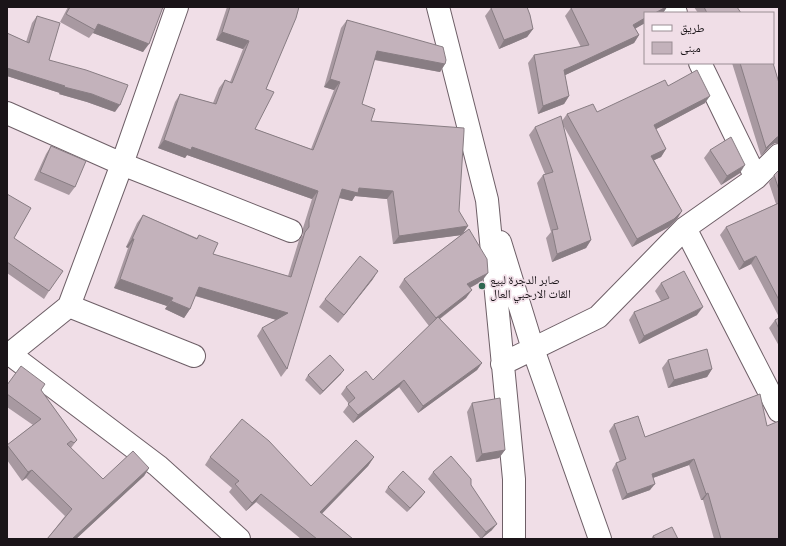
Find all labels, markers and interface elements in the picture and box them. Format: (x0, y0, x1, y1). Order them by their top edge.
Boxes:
legend (644, 12, 774, 64)
text: طريق (680, 20, 705, 35)
text: مبنى (680, 40, 701, 55)
place label: صابر الدجرة لبيع القات الارحبي العال (490, 272, 571, 304)
marker: صابر الدجرة لبيع القات الارحبي العال (477, 281, 487, 291)

